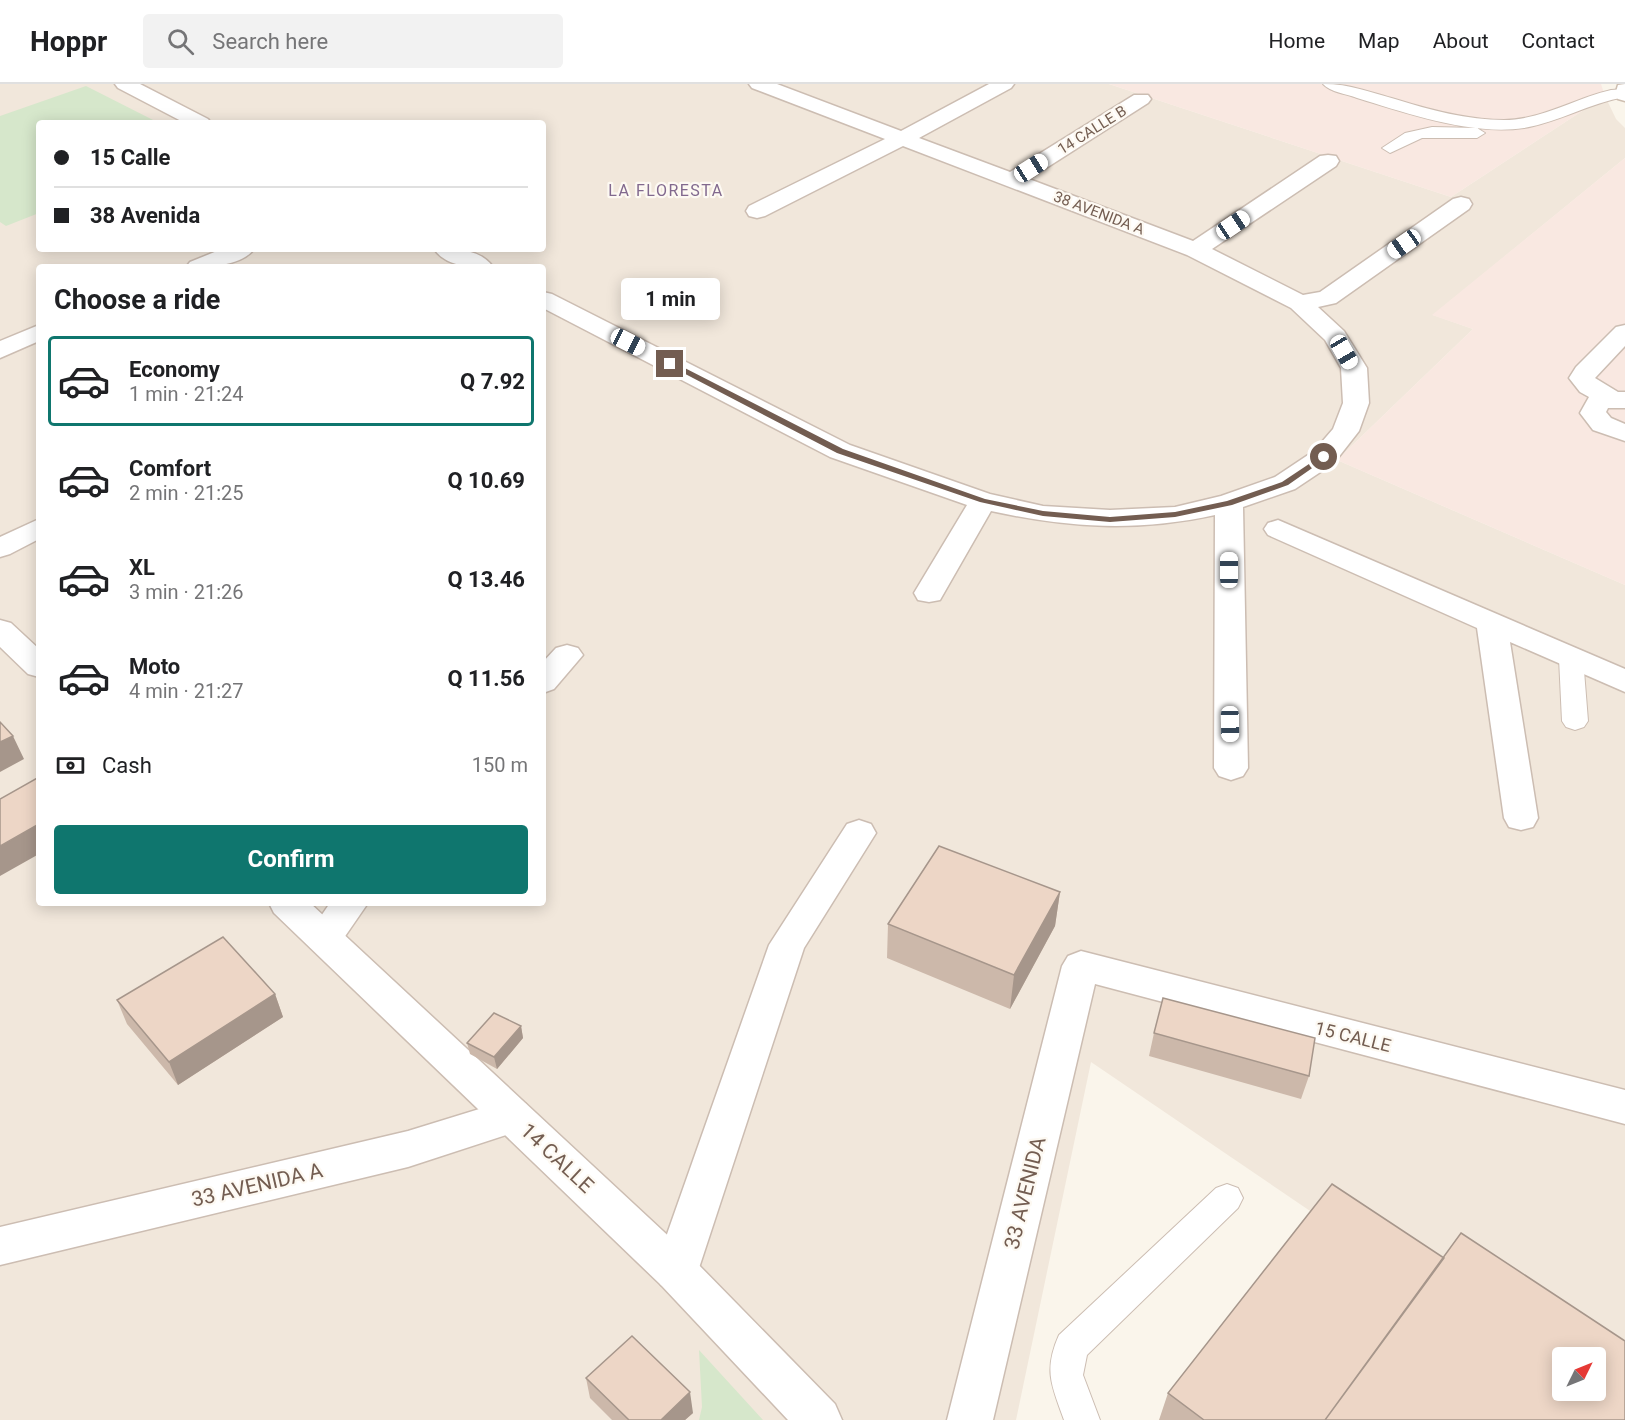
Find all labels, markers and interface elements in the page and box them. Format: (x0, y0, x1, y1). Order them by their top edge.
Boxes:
search box (143, 14, 563, 68)
text: Hoppr (30, 25, 107, 58)
icon: search (164, 25, 197, 58)
text: Search here (212, 29, 328, 54)
text: Home (1269, 29, 1325, 53)
text: Map (1358, 29, 1400, 53)
text: About (1433, 29, 1489, 53)
text: Contact (1522, 29, 1595, 53)
street label: 14 CALLE B (1054, 102, 1130, 158)
text: 15 Calle (90, 145, 170, 170)
car (1011, 151, 1051, 185)
district label: LA FLORESTA (608, 181, 724, 200)
street label: 38 AVENIDA A (1051, 187, 1147, 239)
text: 38 Avenida (90, 203, 200, 228)
car (1213, 207, 1253, 243)
car (1384, 226, 1424, 262)
callout: 1 min (620, 277, 720, 319)
text: Choose a ride (54, 284, 220, 316)
text: 1 min (645, 287, 696, 311)
car (608, 326, 648, 358)
car (1327, 332, 1361, 372)
route end (656, 350, 683, 377)
icon: car (57, 354, 111, 408)
text: Economy (129, 357, 220, 382)
text: Q 7.92 (460, 369, 525, 394)
text: 1 min · 21:24 (129, 382, 244, 406)
route start (1310, 443, 1337, 470)
icon: car (57, 453, 111, 507)
text: Comfort (129, 456, 211, 481)
text: Q 10.69 (447, 468, 525, 493)
text: 2 min · 21:25 (129, 481, 244, 505)
icon: car (57, 552, 111, 606)
car (1220, 552, 1238, 588)
text: XL (129, 555, 155, 580)
text: Q 13.46 (447, 567, 525, 592)
text: 3 min · 21:26 (129, 580, 244, 604)
icon: car (57, 651, 111, 705)
text: Moto (129, 654, 180, 679)
text: Q 11.56 (447, 666, 525, 691)
text: 4 min · 21:27 (129, 679, 244, 703)
car (1221, 706, 1239, 742)
icon: cash (54, 749, 87, 782)
text: Cash (102, 753, 152, 778)
text: 150 m (472, 753, 528, 777)
button: Confirm (54, 825, 528, 894)
street label: 15 CALLE (1313, 1017, 1393, 1056)
street label: 14 CALLE (516, 1118, 598, 1198)
street label: 33 AVENIDA (999, 1134, 1051, 1252)
street label: 33 AVENIDA A (189, 1158, 325, 1212)
north arrow (1552, 1347, 1606, 1401)
map controls (1552, 1347, 1606, 1401)

